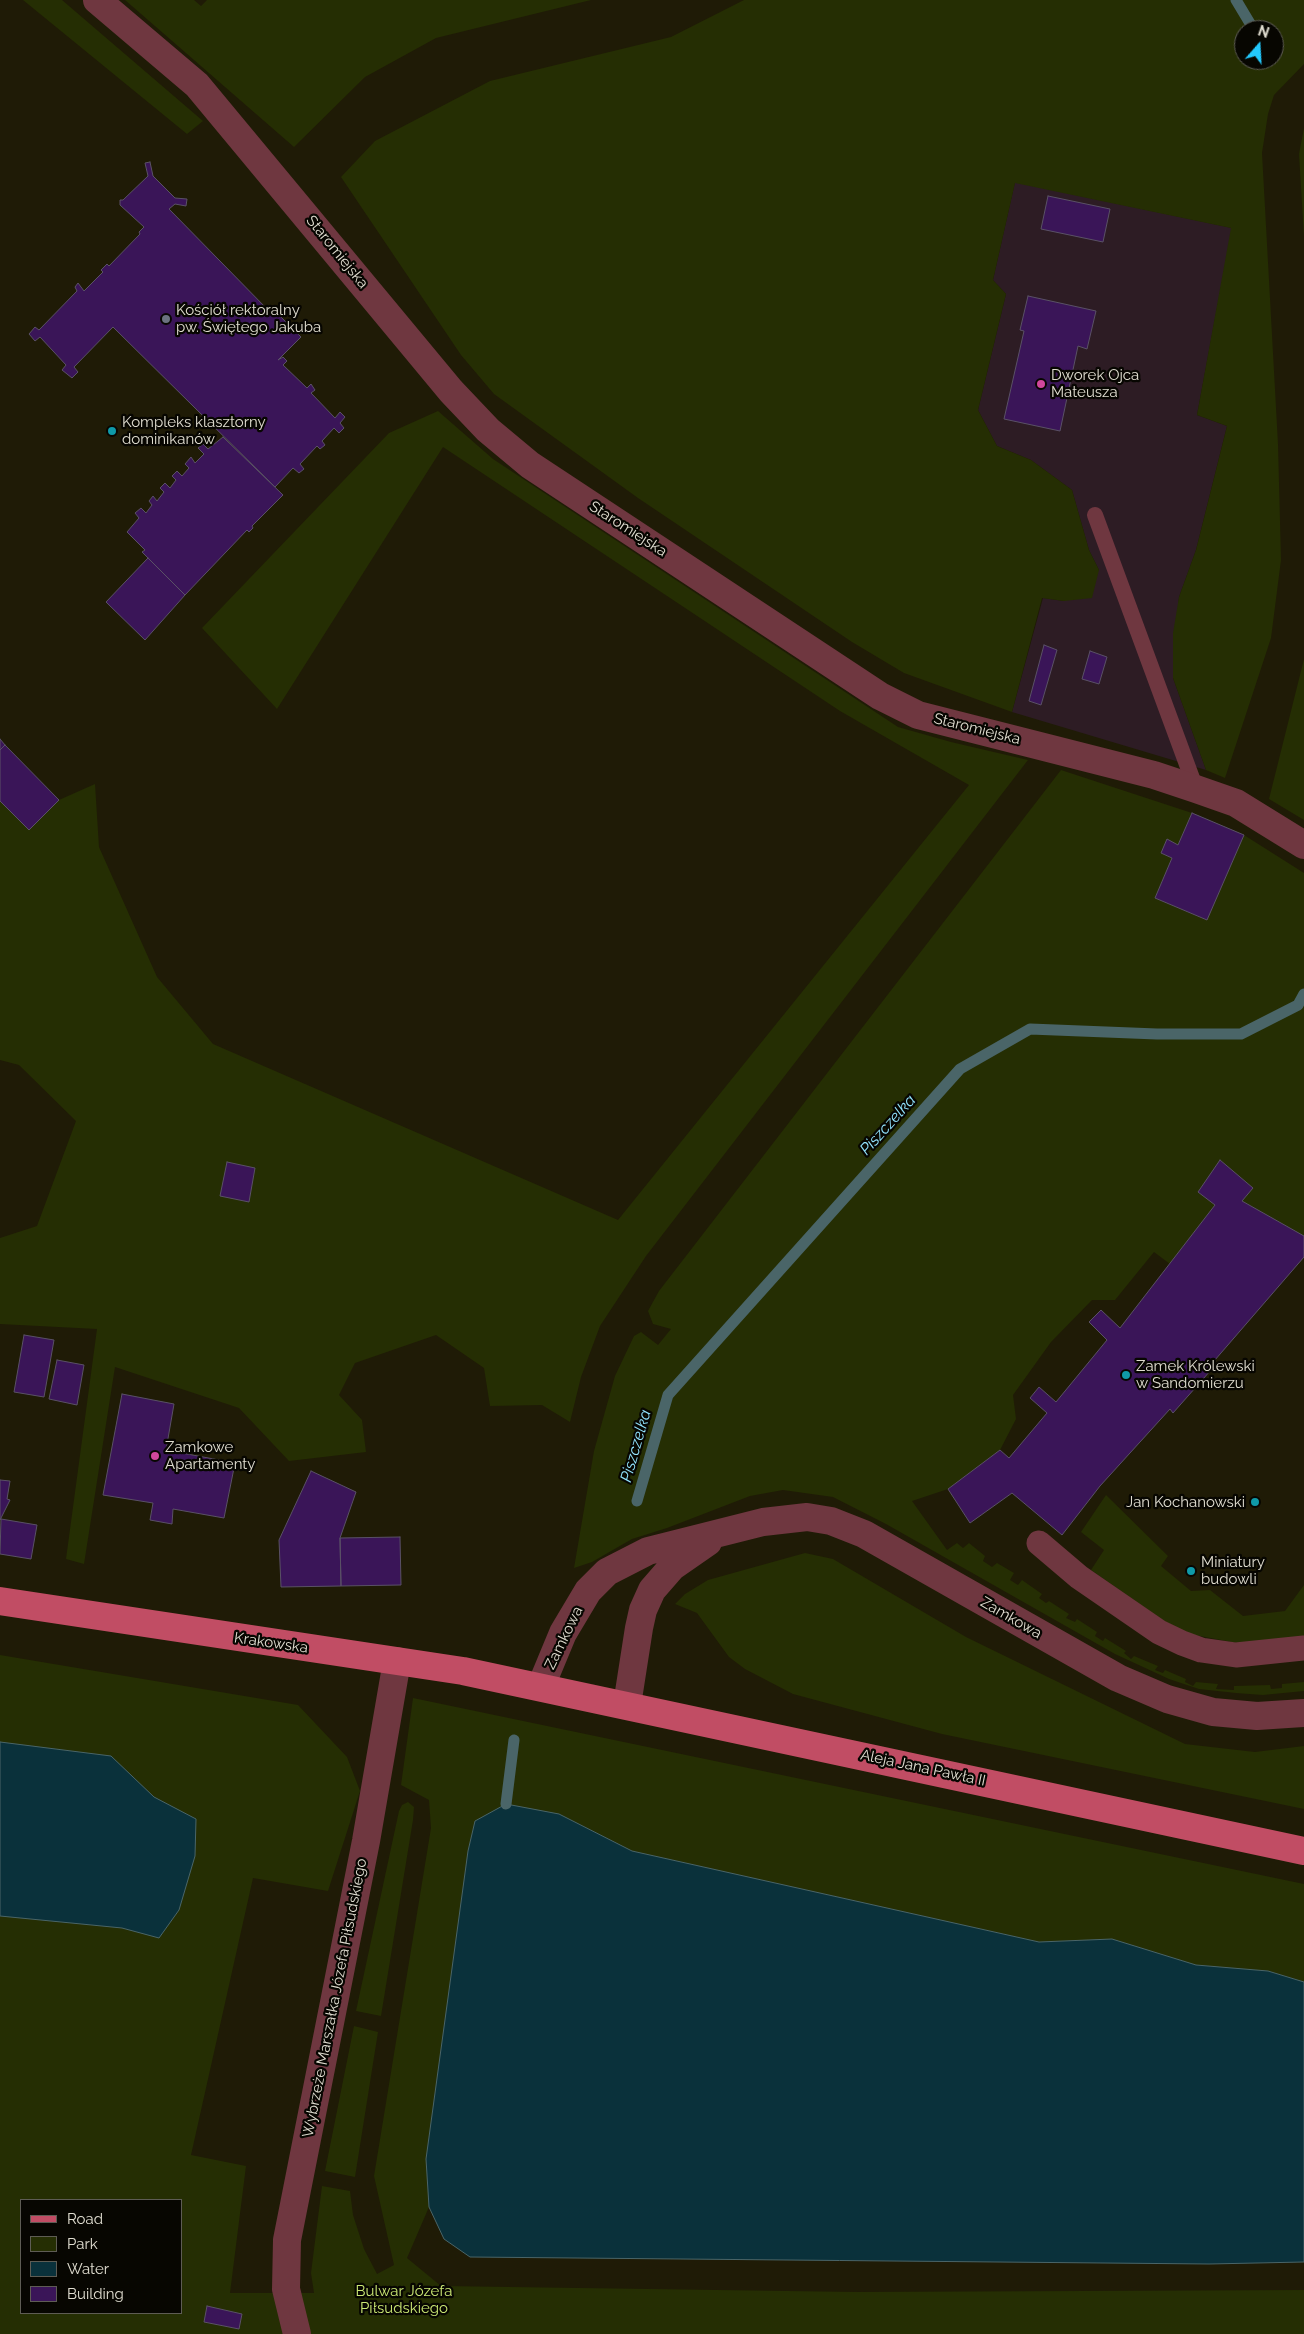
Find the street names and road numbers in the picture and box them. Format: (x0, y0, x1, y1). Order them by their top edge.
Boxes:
street label: Staromiejska (302, 212, 372, 292)
street label: Staromiejska (586, 497, 670, 561)
street label: Staromiejska (932, 710, 1022, 748)
street label: Zamkowa (977, 1593, 1045, 1643)
street label: Zamkowa (541, 1604, 587, 1672)
street label: Krakowska (233, 1629, 309, 1657)
street label: Aleja Jana Pawła II (859, 1746, 987, 1790)
street label: Wybrzeże Marszałka Józefa Piłsudskiego (299, 1857, 371, 2139)

